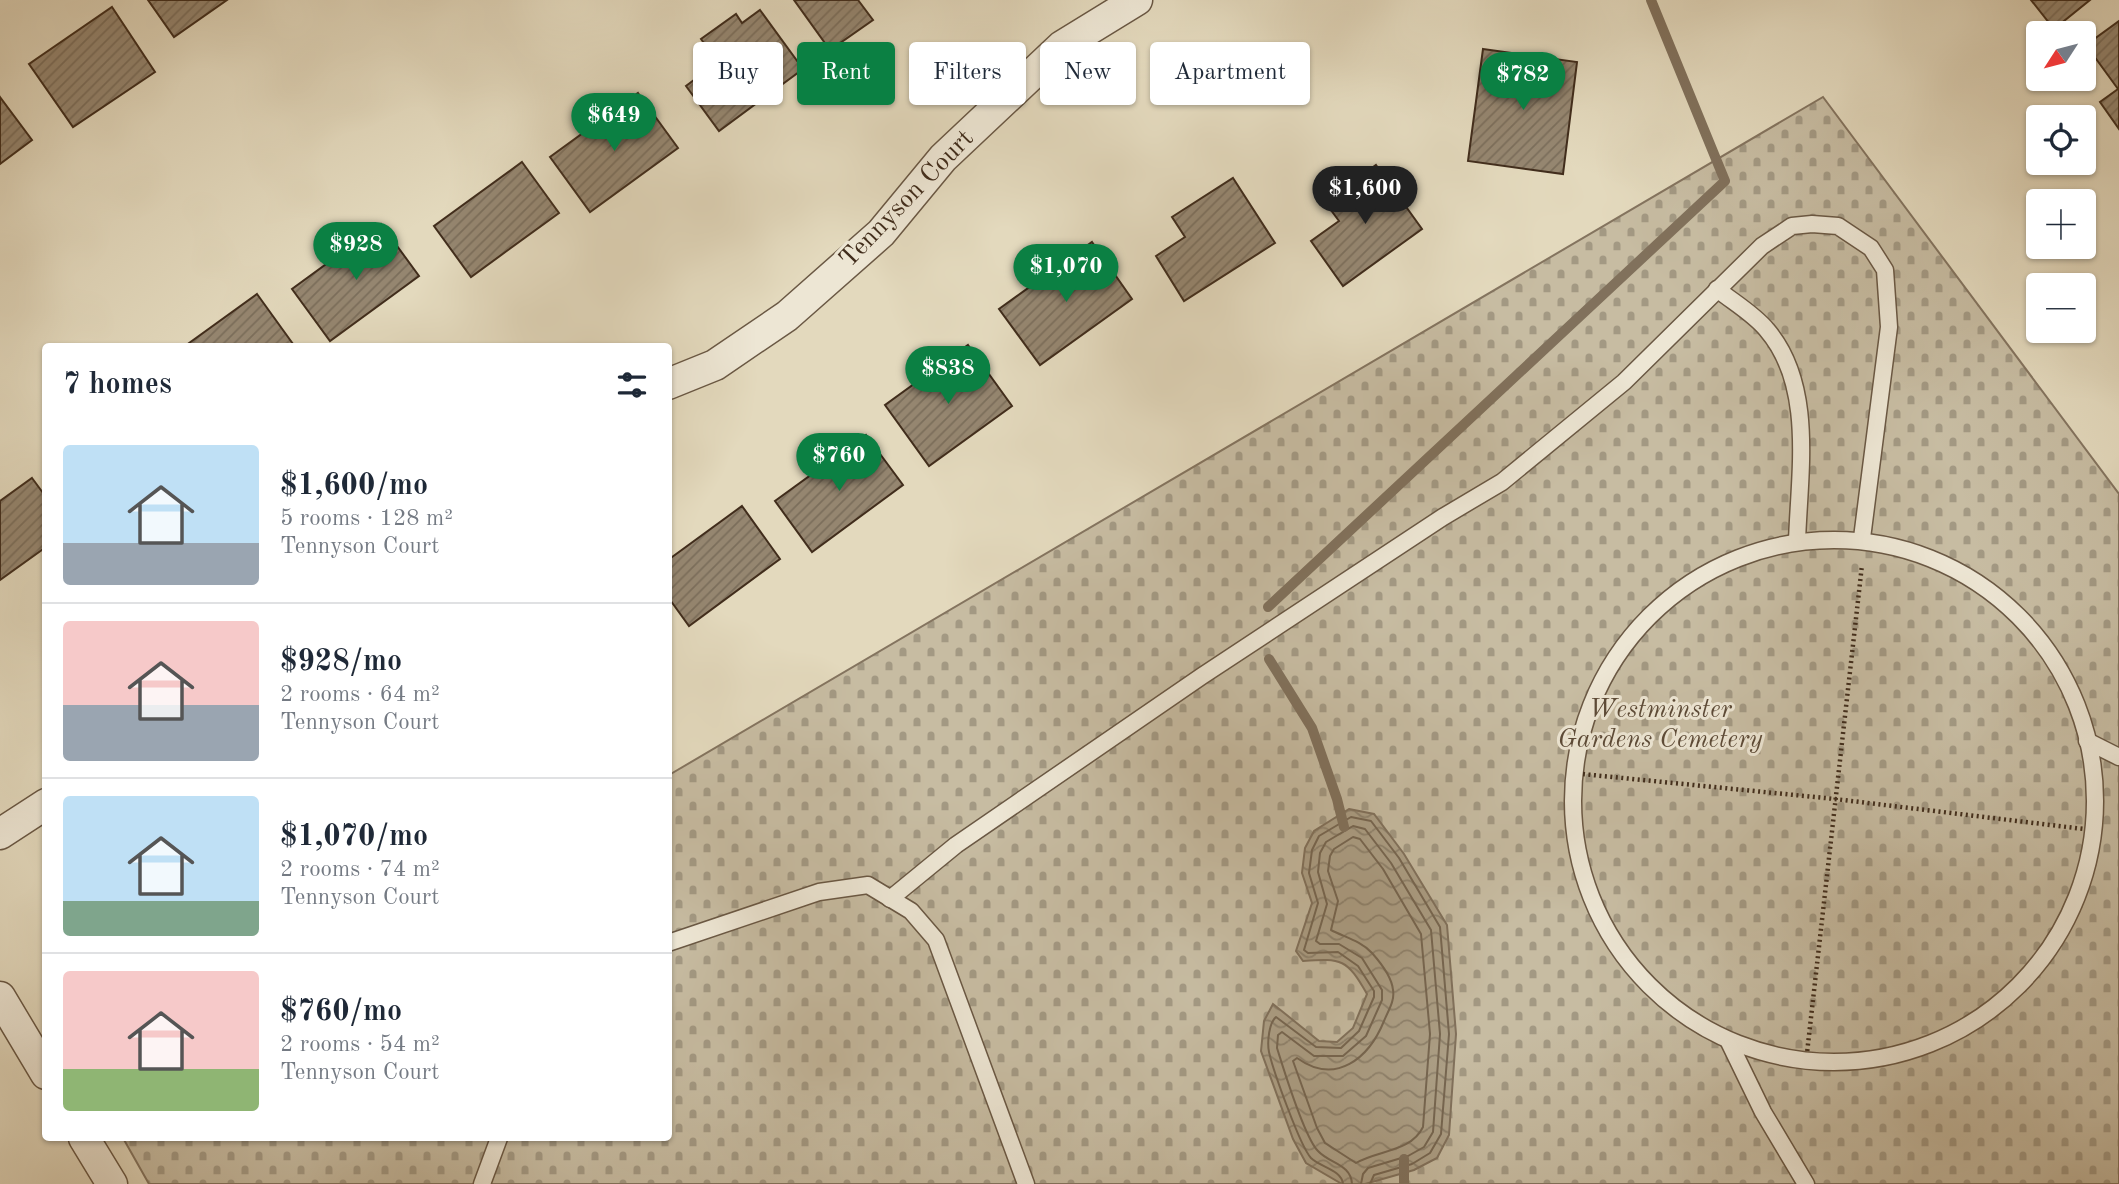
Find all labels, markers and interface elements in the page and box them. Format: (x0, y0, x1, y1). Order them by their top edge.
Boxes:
north arrow (2026, 21, 2096, 91)
map controls (2026, 21, 2096, 343)
chip: Buy (693, 42, 783, 105)
chip: Rent (797, 42, 895, 105)
chip: Filters (909, 42, 1026, 105)
chip: New (1040, 42, 1136, 105)
chip: Apartment (1150, 42, 1310, 105)
pin: $782 (1482, 52, 1564, 112)
text: $782 (1496, 63, 1550, 86)
pin: $649 (573, 94, 655, 153)
text: $649 (587, 104, 641, 127)
button: locate (2026, 105, 2096, 175)
street label: Tennyson Court (835, 125, 979, 273)
pin: $1,600 (1308, 166, 1422, 226)
text: $1,600 (1328, 177, 1402, 200)
button: + (2026, 189, 2096, 259)
pin: $928 (315, 222, 397, 282)
text: $928 (329, 233, 383, 256)
pin: $1,070 (1009, 244, 1123, 304)
text: $1,070 (1029, 255, 1103, 278)
button: − (2026, 273, 2096, 343)
pin: $838 (907, 346, 989, 406)
text: $838 (921, 357, 975, 380)
icon: filters (613, 366, 651, 404)
text: 7 homes (63, 370, 172, 400)
pin: $760 (798, 434, 880, 493)
text: $760 (812, 444, 866, 467)
text: $1,600/mo (280, 471, 428, 501)
icon: home (119, 473, 203, 557)
text: 5 rooms · 128 m² (280, 507, 453, 530)
text: Tennyson Court (280, 535, 439, 558)
text: $928/mo (280, 647, 402, 677)
icon: home (119, 649, 203, 733)
text: 2 rooms · 64 m² (280, 683, 440, 706)
park label: Westminster Gardens Cemetery (1557, 697, 1763, 753)
text: Tennyson Court (280, 711, 439, 734)
text: $1,070/mo (280, 822, 428, 852)
icon: home (119, 824, 203, 908)
text: 2 rooms · 74 m² (280, 858, 440, 881)
text: Tennyson Court (280, 886, 439, 909)
text: $760/mo (280, 997, 402, 1027)
icon: home (119, 999, 203, 1083)
text: 2 rooms · 54 m² (280, 1033, 440, 1056)
text: Tennyson Court (280, 1061, 439, 1084)

